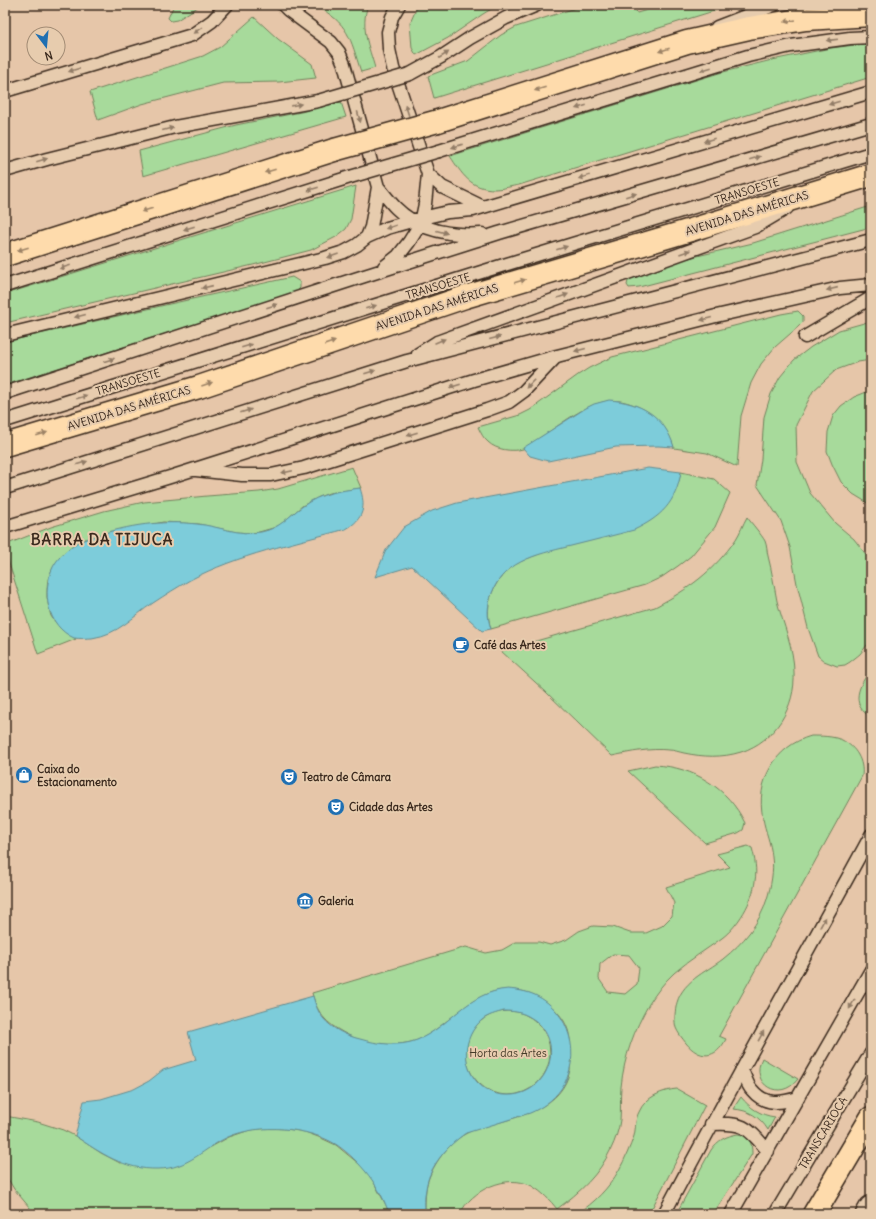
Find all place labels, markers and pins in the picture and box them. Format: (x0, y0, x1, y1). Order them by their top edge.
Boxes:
cafe icon: Café das Artes (451, 635, 471, 655)
place label: Café das Artes (474, 638, 546, 652)
place label: Caixa do Estacionamento (37, 762, 117, 789)
shop icon: Caixa do Estacionamento (14, 765, 34, 785)
theatre icon: Teatro de Câmara (279, 767, 299, 787)
place label: Teatro de Câmara (302, 770, 392, 784)
theatre icon: Cidade das Artes (326, 797, 346, 817)
place label: Cidade das Artes (349, 800, 433, 814)
museum icon: Galeria (295, 891, 315, 911)
place label: Galeria (318, 894, 355, 908)

